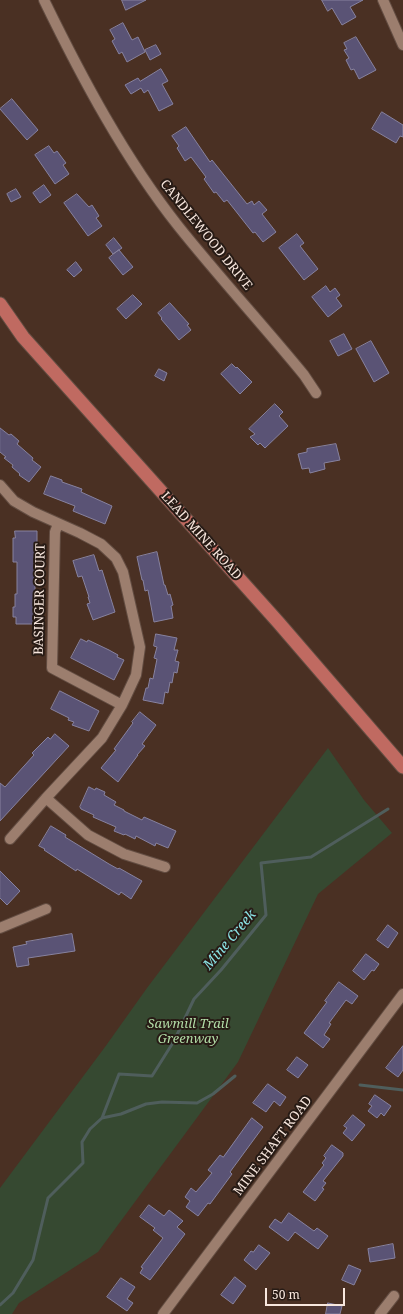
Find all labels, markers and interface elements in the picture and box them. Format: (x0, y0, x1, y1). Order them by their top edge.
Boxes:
street label: CANDLEWOOD DRIVE (157, 177, 255, 293)
street label: LEAD MINE ROAD (157, 489, 245, 583)
street label: BASINGER COURT (31, 543, 49, 655)
water label: Mine Creek (200, 907, 260, 973)
park label: Sawmill Trail Greenway (147, 1016, 229, 1047)
street label: MINE SHAFT ROAD (231, 1093, 315, 1199)
scale bar (267, 1280, 347, 1306)
text: 50 m (272, 1286, 300, 1303)

